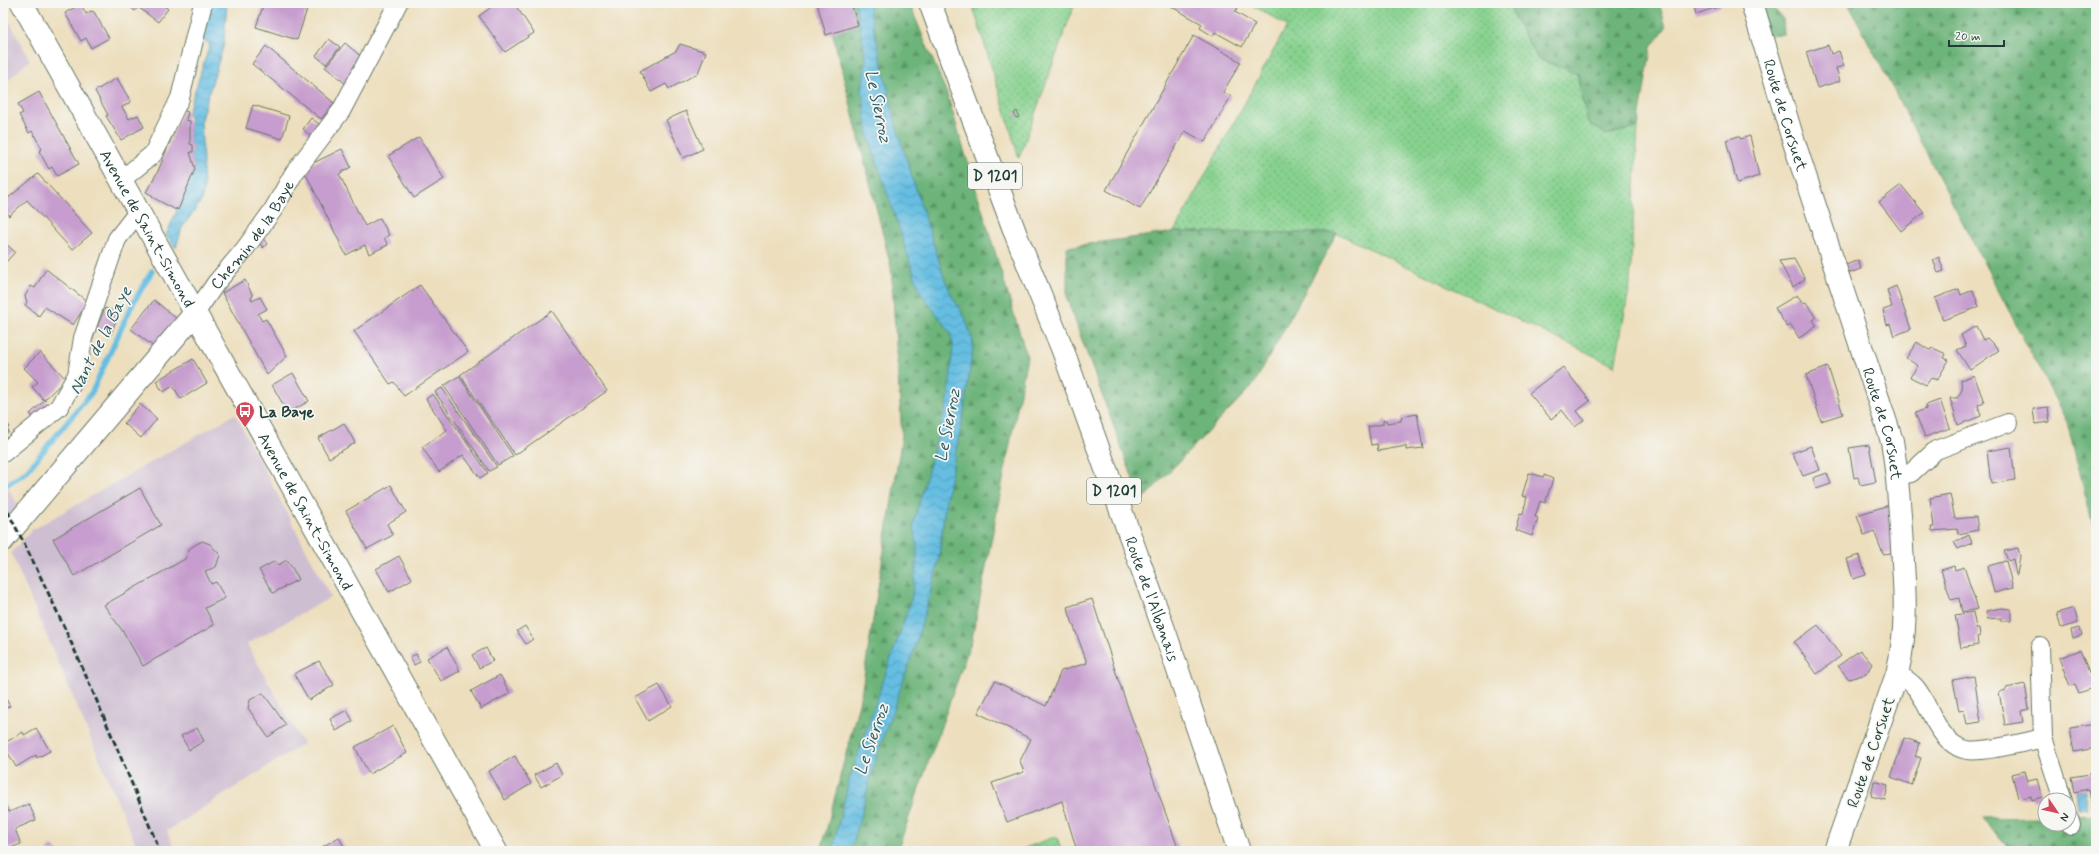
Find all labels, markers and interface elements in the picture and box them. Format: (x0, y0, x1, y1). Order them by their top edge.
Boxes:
scale bar (1949, 22, 2004, 48)
text: 20 m (1955, 29, 1981, 45)
street label: Route de Corsuet (1757, 57, 1812, 175)
water label: Le Sierroz (860, 68, 897, 145)
street label: Avenue de Saint-Simond (94, 146, 199, 312)
road number: D 1201 (968, 163, 1022, 189)
street label: Chemin de la Baye (206, 176, 300, 294)
water label: Nant de la Baye (64, 282, 138, 398)
street label: Route de Corsuet (1857, 365, 1906, 482)
water label: Le Sierroz (930, 386, 966, 464)
bus stop icon: La Baye (234, 400, 256, 428)
place label: La Baye (259, 402, 314, 423)
street label: Avenue de Saint-Simond (252, 429, 357, 594)
road number: D 1201 (1087, 478, 1141, 504)
street label: Route de l'Albanais (1119, 534, 1183, 664)
street label: Route de Corsuet (1843, 694, 1900, 811)
water label: Le Sierroz (850, 700, 895, 778)
north arrow (2037, 792, 2077, 832)
text: N (2057, 810, 2072, 824)

